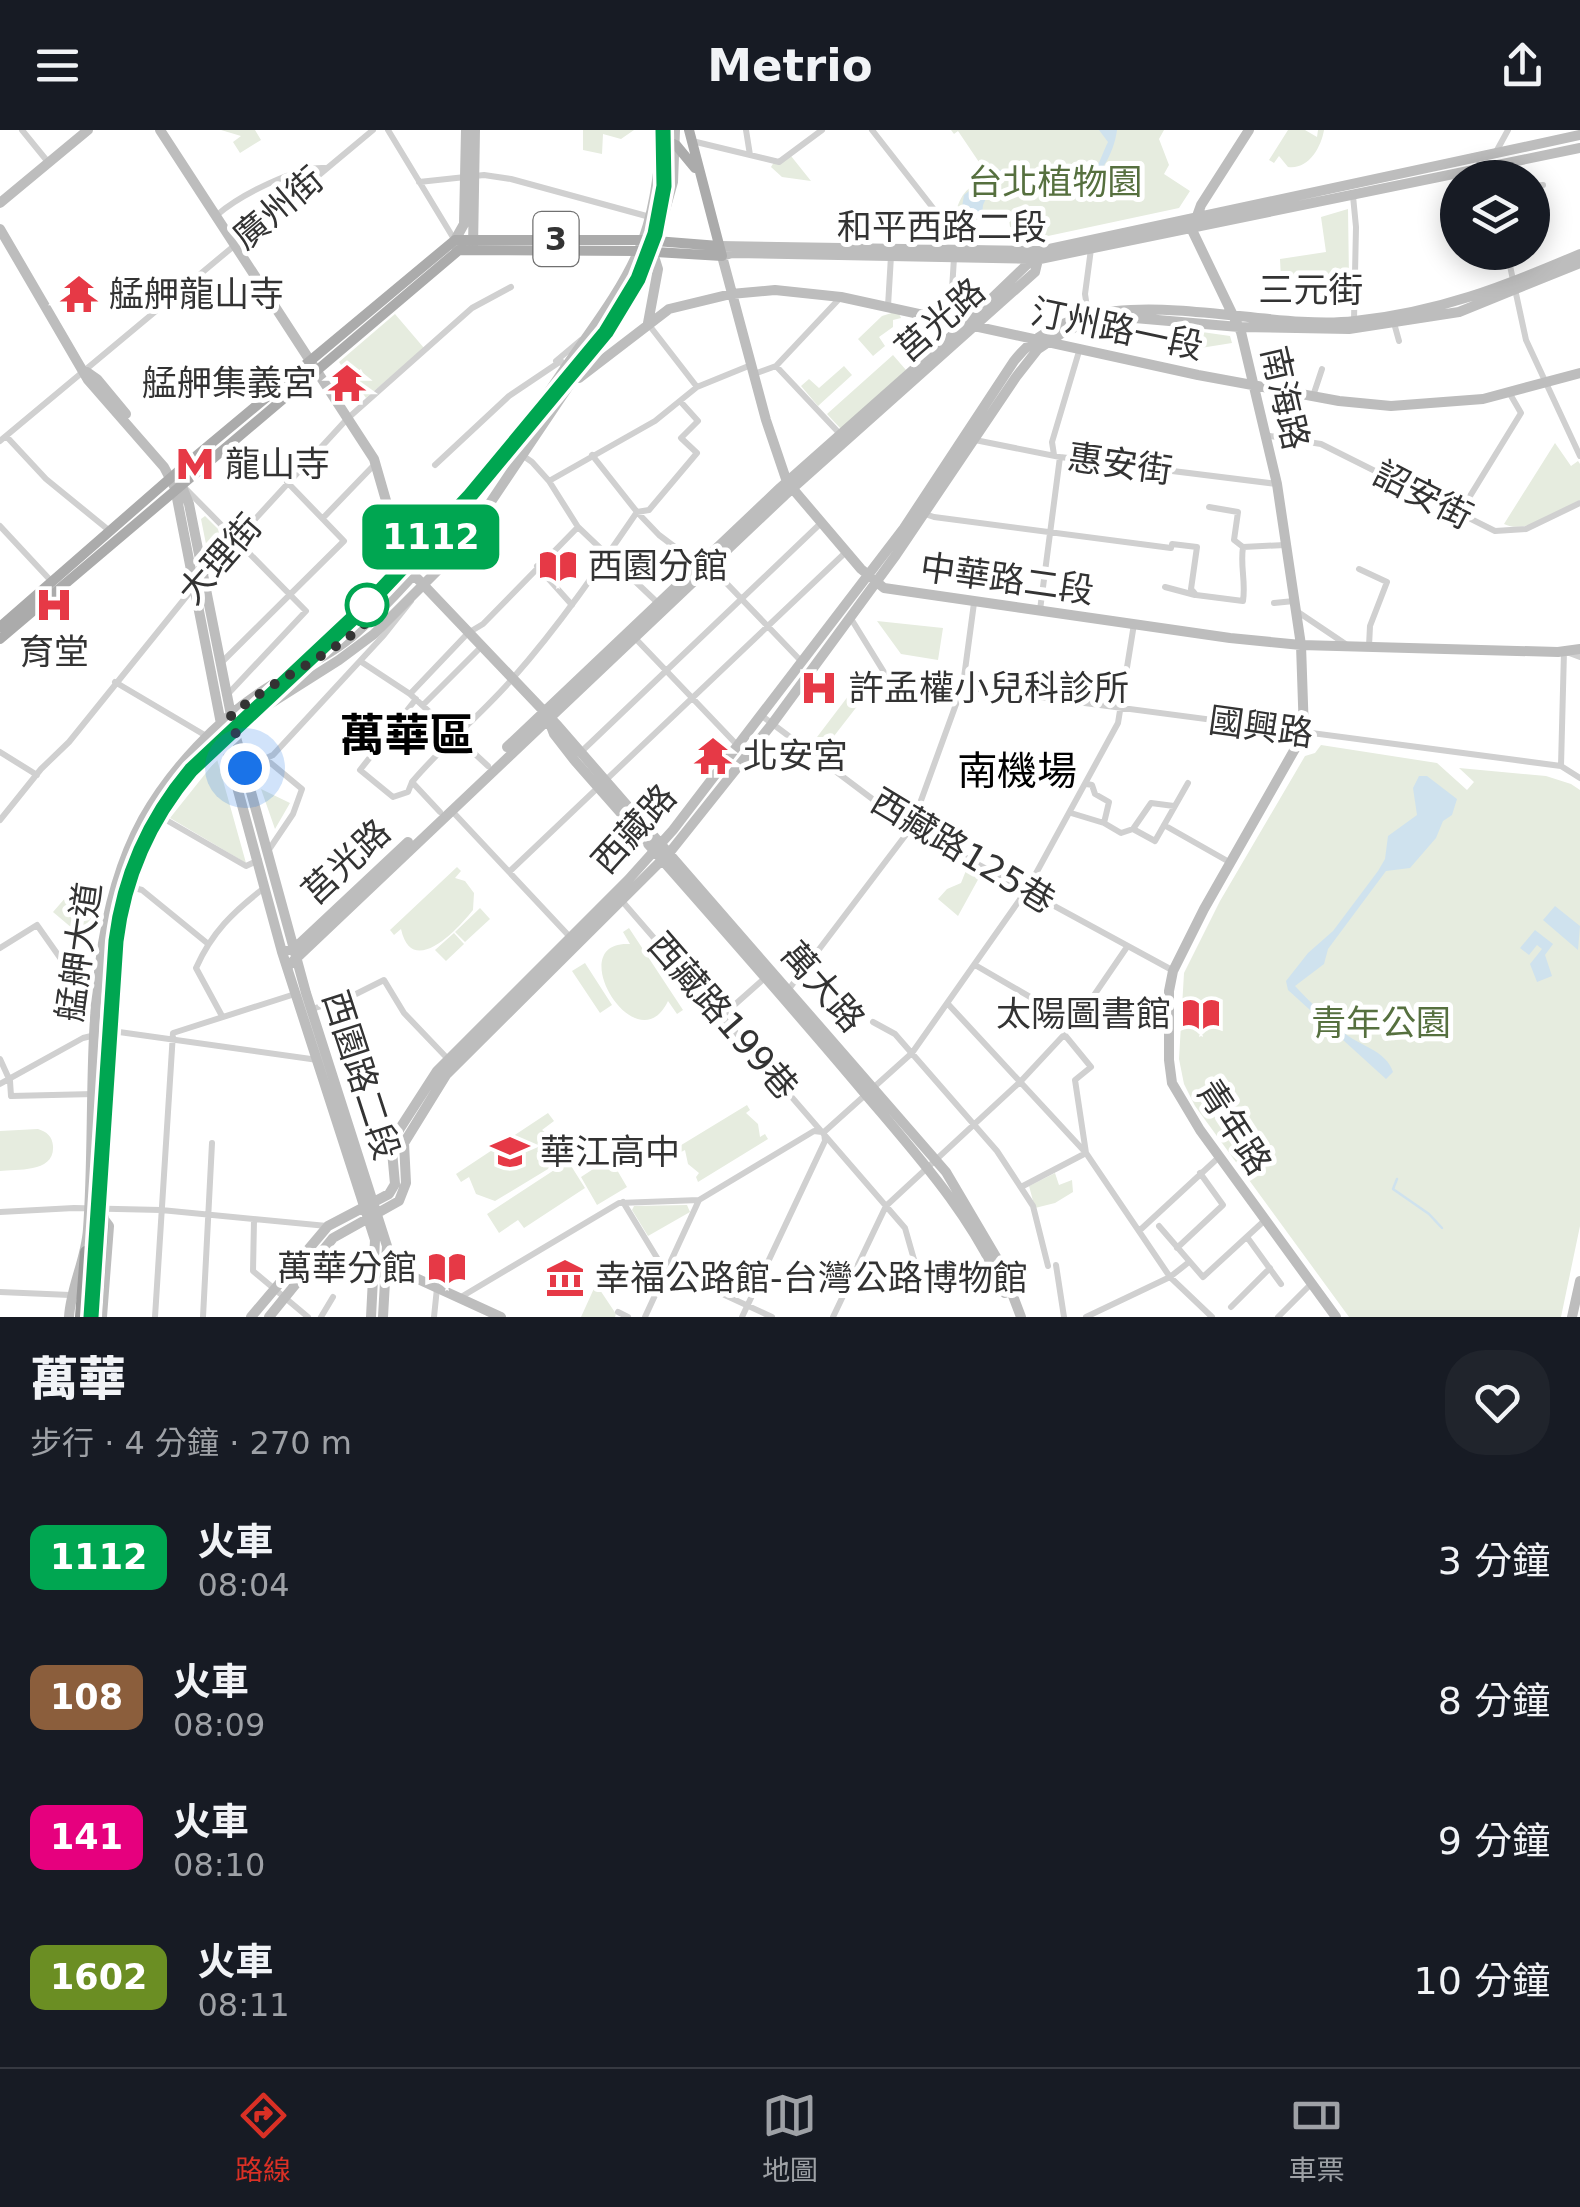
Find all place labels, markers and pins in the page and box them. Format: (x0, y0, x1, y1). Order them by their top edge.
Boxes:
temple icon: 艋舺龍山寺 (58, 273, 100, 315)
place label: 艋舺龍山寺 (109, 274, 284, 314)
temple icon: 艋舺集義宮 (326, 362, 368, 404)
place label: 艋舺集義宮 (142, 363, 317, 403)
metro station icon: 龍山寺 (174, 443, 216, 485)
place label: 龍山寺 (225, 444, 330, 484)
library icon: 西園分館 (537, 545, 579, 587)
place label: 西園分館 (588, 546, 728, 586)
hospital icon: 育堂 (33, 584, 75, 626)
unlabelled marker (346, 584, 388, 626)
place label: 育堂 (19, 632, 89, 672)
hospital icon: 許孟權小兒科診所 (798, 667, 840, 709)
place label: 許孟權小兒科診所 (849, 668, 1129, 708)
temple icon: 北安宮 (692, 735, 734, 777)
place label: 北安宮 (743, 736, 848, 776)
library icon: 太陽圖書館 (1180, 993, 1222, 1035)
place label: 太陽圖書館 (996, 994, 1171, 1034)
school or university icon: 華江高中 (489, 1131, 531, 1173)
place label: 華江高中 (540, 1132, 680, 1172)
library icon: 萬華分館 (426, 1247, 468, 1289)
place label: 萬華分館 (277, 1248, 417, 1288)
museum icon: 幸福公路館-台灣公路博物館 (544, 1257, 586, 1299)
place label: 幸福公路館-台灣公路博物館 (595, 1258, 1028, 1298)

